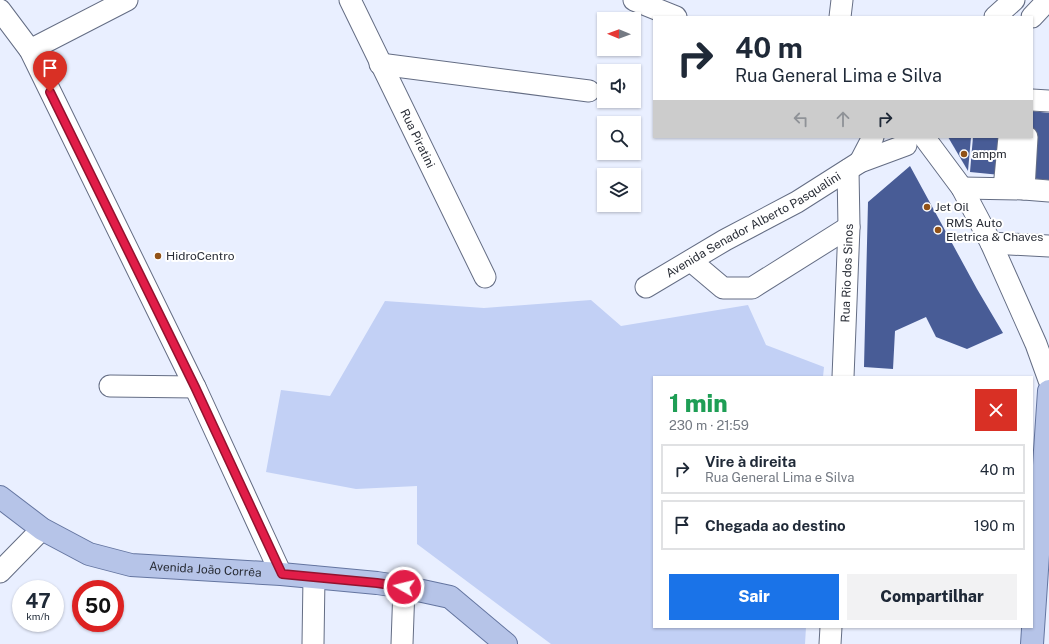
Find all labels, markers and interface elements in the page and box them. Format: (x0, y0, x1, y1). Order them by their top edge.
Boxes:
north arrow (597, 12, 641, 56)
map controls (597, 12, 641, 212)
text: 40 m (735, 31, 803, 64)
icon: right (669, 32, 721, 84)
pin (33, 51, 67, 92)
icon: arrive (39, 57, 61, 79)
button: sound (597, 64, 641, 108)
text: Rua General Lima e Silva (735, 65, 942, 86)
street label: Rua Piratini (397, 107, 438, 170)
icon: left (790, 108, 812, 130)
icon: ahead (832, 108, 854, 130)
icon: right (874, 108, 896, 130)
button: search (597, 116, 641, 160)
place label: ampm (972, 147, 1007, 161)
marker: ampm (959, 149, 969, 159)
button: layers (597, 168, 641, 212)
street label: Avenida Senador Alberto Pasqualini (663, 169, 843, 281)
place label: Jet Oil (935, 200, 970, 214)
marker: Jet Oil (922, 202, 932, 212)
place label: RMS Auto Eletrica & Chaves (946, 216, 1043, 244)
street label: Rua Rio dos Sinos (838, 224, 856, 323)
marker: RMS Auto Eletrica & Chaves (933, 225, 943, 235)
place label: HidroCentro (166, 249, 235, 263)
marker: HidroCentro (153, 251, 163, 261)
text: 1 min (669, 389, 728, 417)
button: close (975, 389, 1017, 431)
text: 230 m · 21:59 (669, 418, 749, 433)
text: Vire à direita (705, 453, 796, 470)
icon: right (671, 458, 693, 480)
text: 40 m (980, 461, 1015, 478)
text: Rua General Lima e Silva (705, 470, 854, 485)
icon: arrive (671, 514, 693, 536)
text: Chegada ao destino (705, 517, 846, 534)
text: 190 m (974, 517, 1015, 534)
street label: Avenida João Corrêa (149, 559, 262, 580)
position arrow (383, 566, 425, 608)
button: Sair (669, 574, 839, 620)
button: Compartilhar (847, 574, 1017, 620)
speed limit sign: 50 (72, 580, 124, 632)
text: 47 (25, 589, 51, 613)
text: km/h (26, 610, 50, 622)

